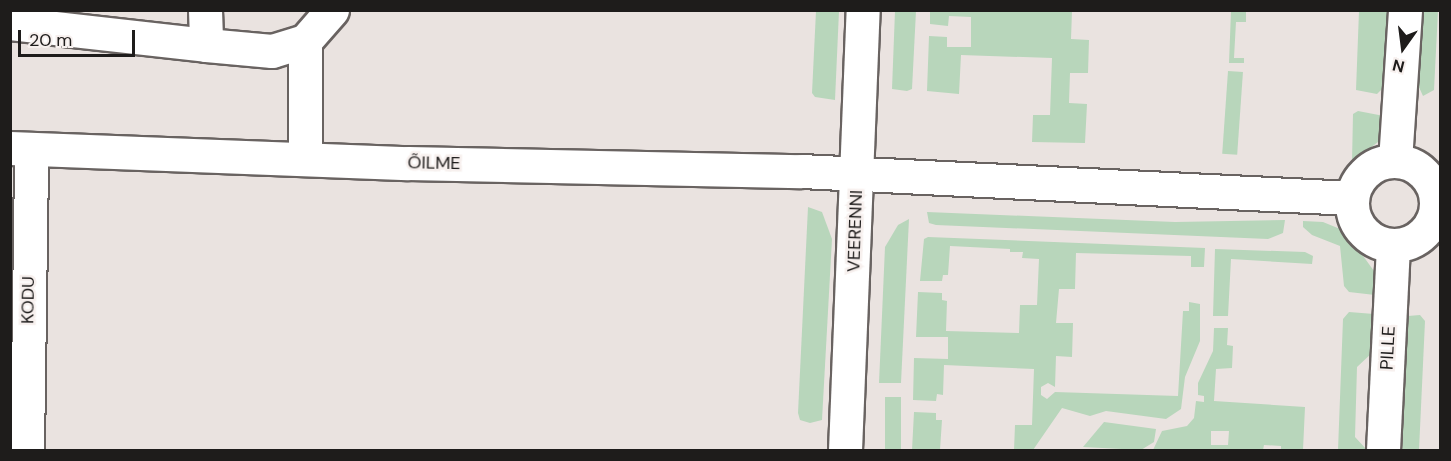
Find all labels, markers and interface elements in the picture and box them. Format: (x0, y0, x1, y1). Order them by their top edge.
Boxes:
scale bar (21, 18, 138, 56)
north arrow (1373, 18, 1433, 78)
text: 20 m (29, 28, 72, 52)
text: N (1390, 54, 1407, 78)
street label: ÕILME (407, 152, 461, 174)
street label: VEERENNI (843, 189, 867, 273)
street label: KODU (17, 276, 39, 324)
street label: PILLE (1376, 326, 1400, 370)

